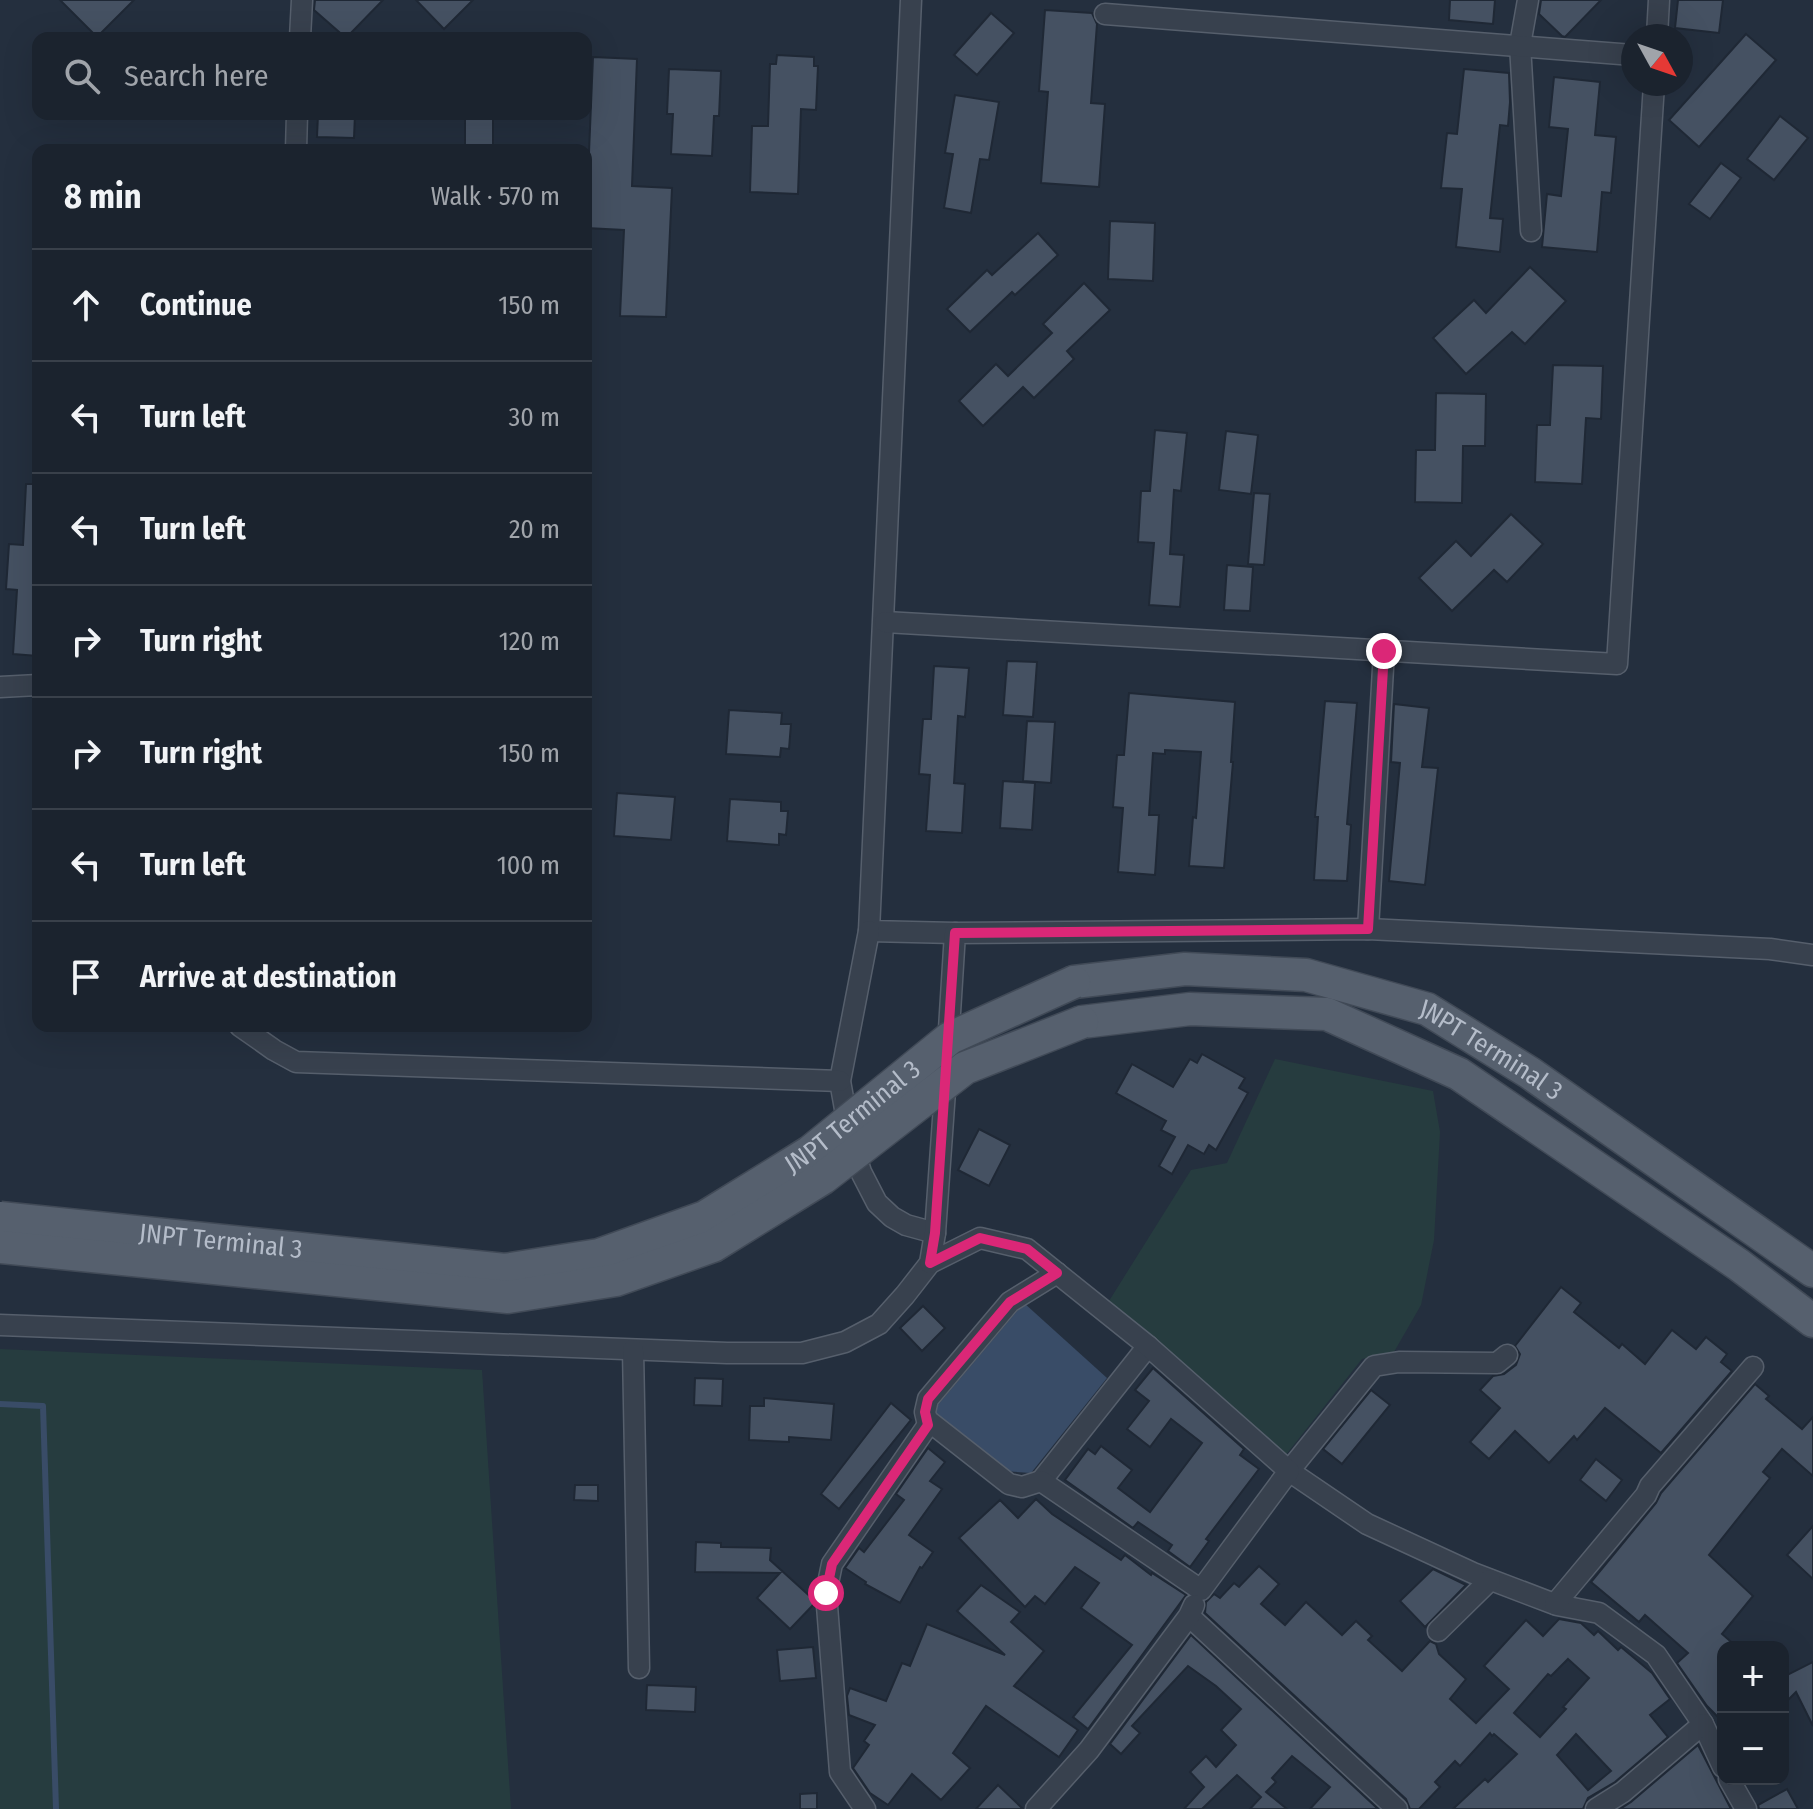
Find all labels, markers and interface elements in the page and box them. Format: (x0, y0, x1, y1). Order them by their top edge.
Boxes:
north arrow (1621, 24, 1693, 96)
search box (32, 32, 592, 120)
icon: search (60, 54, 104, 98)
text: Search here (124, 58, 269, 94)
text: 8 min (64, 176, 142, 217)
text: Walk · 570 m (431, 181, 560, 212)
icon: ahead (64, 283, 108, 327)
text: Continue (140, 287, 252, 323)
text: 150 m (498, 290, 560, 321)
icon: left (64, 395, 108, 439)
text: Turn left (140, 399, 246, 435)
text: 30 m (509, 402, 560, 433)
icon: left (64, 507, 108, 551)
text: Turn left (140, 511, 246, 547)
text: 20 m (509, 514, 560, 545)
icon: right (64, 619, 108, 663)
text: Turn right (140, 623, 262, 659)
text: 120 m (499, 626, 560, 657)
route end (1366, 633, 1402, 669)
icon: right (64, 731, 108, 775)
text: Turn right (140, 735, 262, 771)
text: 150 m (498, 738, 560, 769)
icon: left (64, 843, 108, 887)
text: Turn left (140, 847, 246, 883)
text: 100 m (497, 850, 560, 881)
icon: arrive (64, 955, 108, 999)
text: Arrive at destination (140, 959, 397, 995)
street label: JNPT Terminal 3 (1416, 992, 1569, 1106)
street label: JNPT Terminal 3 (779, 1053, 926, 1179)
street label: JNPT Terminal 3 (138, 1217, 304, 1265)
route start (808, 1575, 844, 1611)
map controls (1717, 1641, 1789, 1785)
button: + (1717, 1641, 1789, 1713)
button: − (1717, 1713, 1789, 1785)

